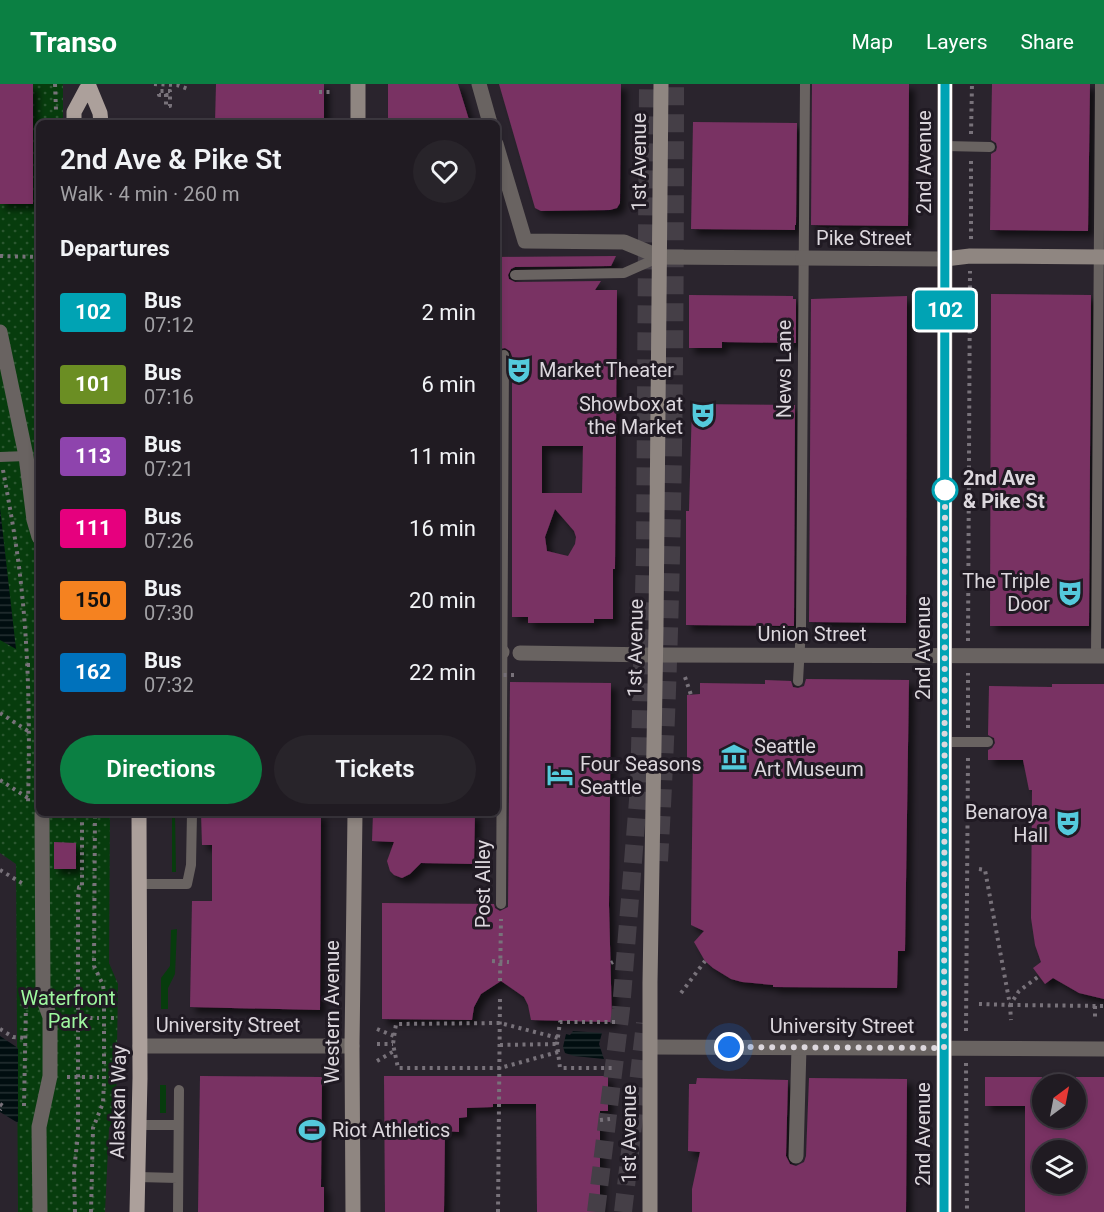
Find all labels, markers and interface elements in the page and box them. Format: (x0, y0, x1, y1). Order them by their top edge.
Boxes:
text: Transo (30, 26, 117, 59)
text: Map (851, 30, 893, 54)
text: Layers (926, 30, 987, 54)
text: Share (1020, 30, 1074, 54)
street label: 2nd Avenue (912, 110, 936, 214)
street label: 1st Avenue (627, 113, 651, 211)
button: heart (413, 140, 476, 203)
text: 2nd Ave & Pike St (60, 143, 282, 176)
text: Walk · 4 min · 260 m (60, 182, 239, 206)
street label: Pike Street (816, 226, 912, 250)
text: Departures (60, 236, 170, 261)
text: Bus (144, 288, 182, 313)
line badge: 102 (910, 290, 980, 330)
text: 102 (927, 298, 963, 322)
text: 102 (75, 300, 111, 324)
text: 2 min (421, 300, 476, 325)
text: 07:12 (144, 313, 194, 337)
street label: News Lane (772, 320, 796, 418)
theatre icon: Market Theater (504, 355, 534, 385)
place label: Market Theater (539, 358, 674, 382)
text: Bus (144, 360, 182, 385)
text: 101 (75, 372, 111, 396)
text: 6 min (421, 372, 476, 397)
text: 07:16 (144, 385, 194, 409)
place label: Showbox at the Market (579, 392, 683, 439)
theatre icon: Showbox at the Market (688, 400, 718, 430)
text: Bus (144, 432, 182, 457)
text: 113 (75, 444, 111, 468)
text: 11 min (409, 444, 476, 469)
text: 07:21 (144, 457, 194, 481)
place label: 2nd Ave & Pike St (963, 466, 1045, 513)
marker: 2nd Ave & Pike St (932, 477, 958, 503)
text: Bus (144, 504, 182, 529)
text: 111 (75, 516, 111, 540)
text: 16 min (409, 516, 476, 541)
text: 07:26 (144, 529, 194, 553)
place label: The Triple Door (962, 569, 1050, 616)
text: Bus (144, 576, 182, 601)
theatre icon: The Triple Door (1055, 578, 1085, 608)
text: 150 (75, 588, 111, 612)
text: 20 min (409, 588, 476, 613)
street label: 2nd Avenue (911, 596, 935, 700)
street label: 1st Avenue (622, 599, 648, 697)
text: 07:30 (144, 601, 194, 625)
street label: Union Street (757, 622, 867, 646)
text: Bus (144, 648, 182, 673)
text: 162 (75, 660, 111, 684)
text: 22 min (409, 660, 476, 685)
text: 07:32 (144, 673, 194, 697)
place label: Seattle Art Museum (754, 734, 864, 781)
button: Directions (60, 735, 262, 804)
button: Tickets (274, 735, 476, 804)
museum icon: Seattle Art Museum (719, 742, 749, 772)
place label: Four Seasons Seattle (580, 752, 701, 799)
hotel icon: Four Seasons Seattle (545, 760, 575, 790)
place label: Benaroya Hall (965, 800, 1048, 847)
theatre icon: Benaroya Hall (1053, 808, 1083, 838)
street label: Post Alley (471, 839, 495, 928)
street label: Western Avenue (320, 940, 344, 1084)
park label: Waterfront Park (21, 986, 115, 1033)
street label: University Street (156, 1013, 300, 1037)
street label: University Street (770, 1014, 914, 1038)
your location (714, 1032, 744, 1062)
street label: Alaskan Way (105, 1044, 131, 1159)
north arrow (1032, 1074, 1086, 1128)
map controls (1032, 1074, 1086, 1194)
street label: 2nd Avenue (911, 1082, 935, 1186)
street label: 1st Avenue (617, 1085, 641, 1183)
sports icon: Riot Athletics (297, 1115, 327, 1145)
place label: Riot Athletics (332, 1118, 450, 1142)
button: layers (1032, 1140, 1086, 1194)

